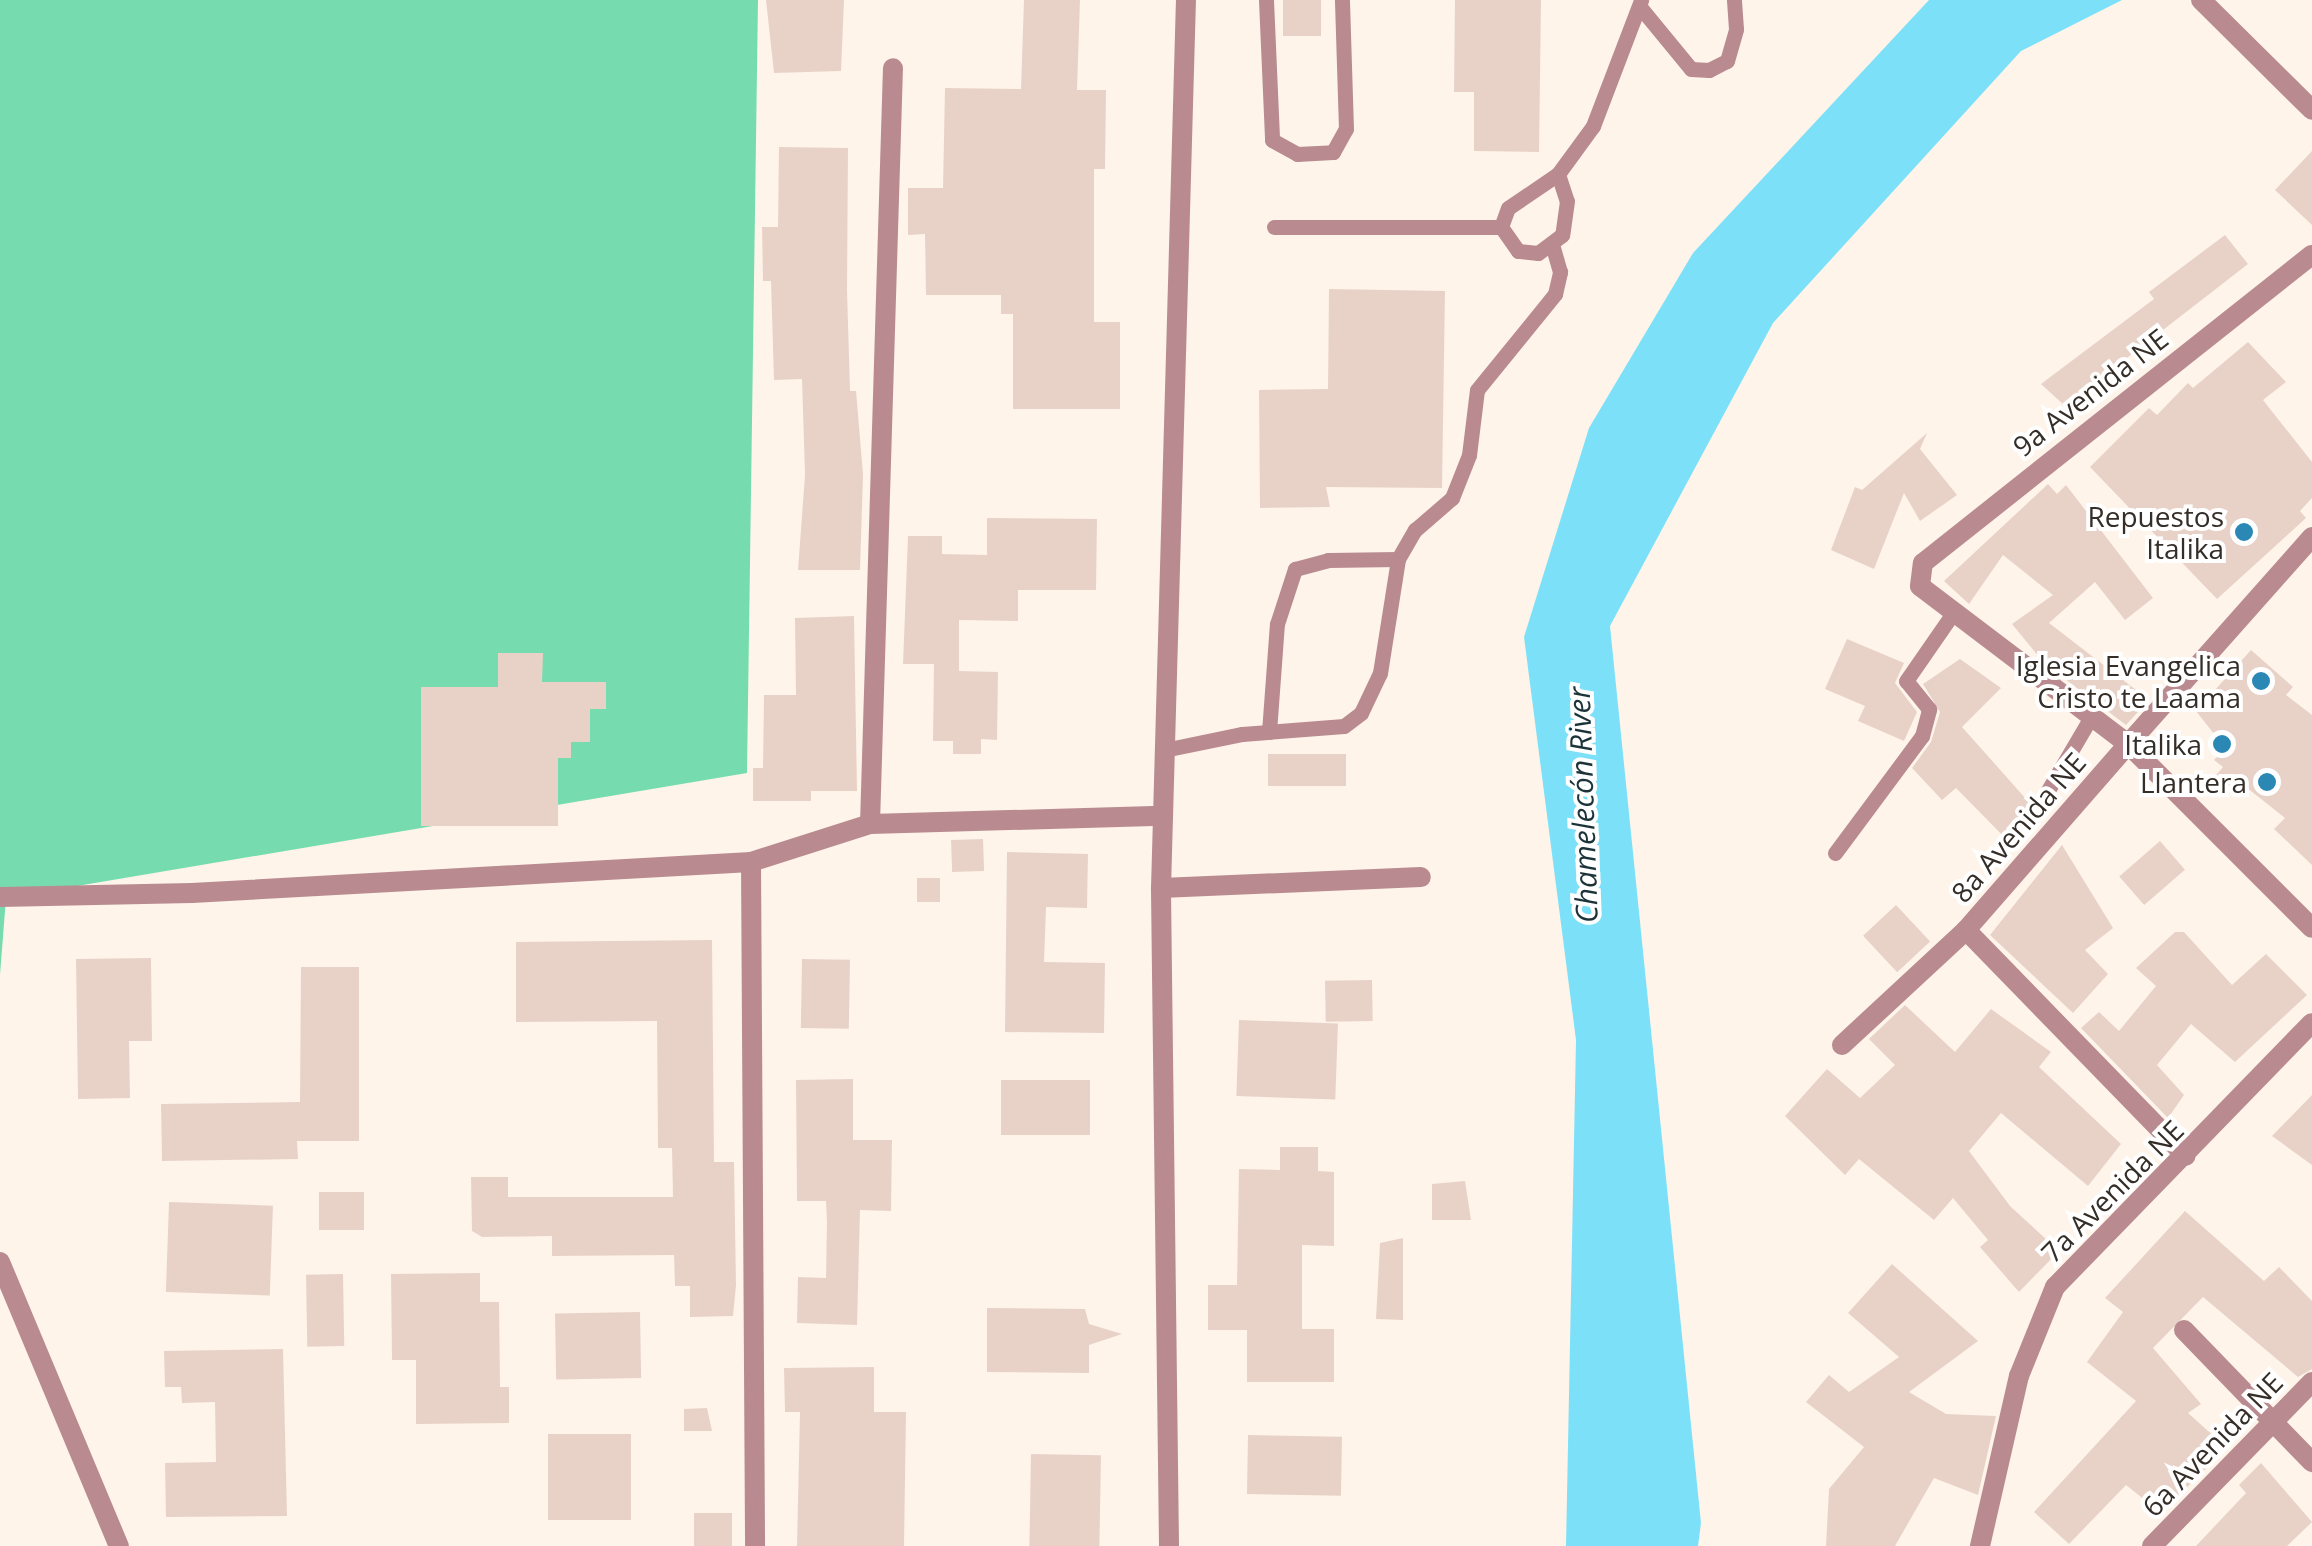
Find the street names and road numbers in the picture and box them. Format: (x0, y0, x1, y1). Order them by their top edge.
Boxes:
street label: 9a Avenida NE (2006, 321, 2174, 463)
street label: 8a Avenida NE (1944, 745, 2092, 909)
street label: 7a Avenida NE (2034, 1113, 2190, 1269)
street label: 6a Avenida NE (2135, 1365, 2289, 1523)

